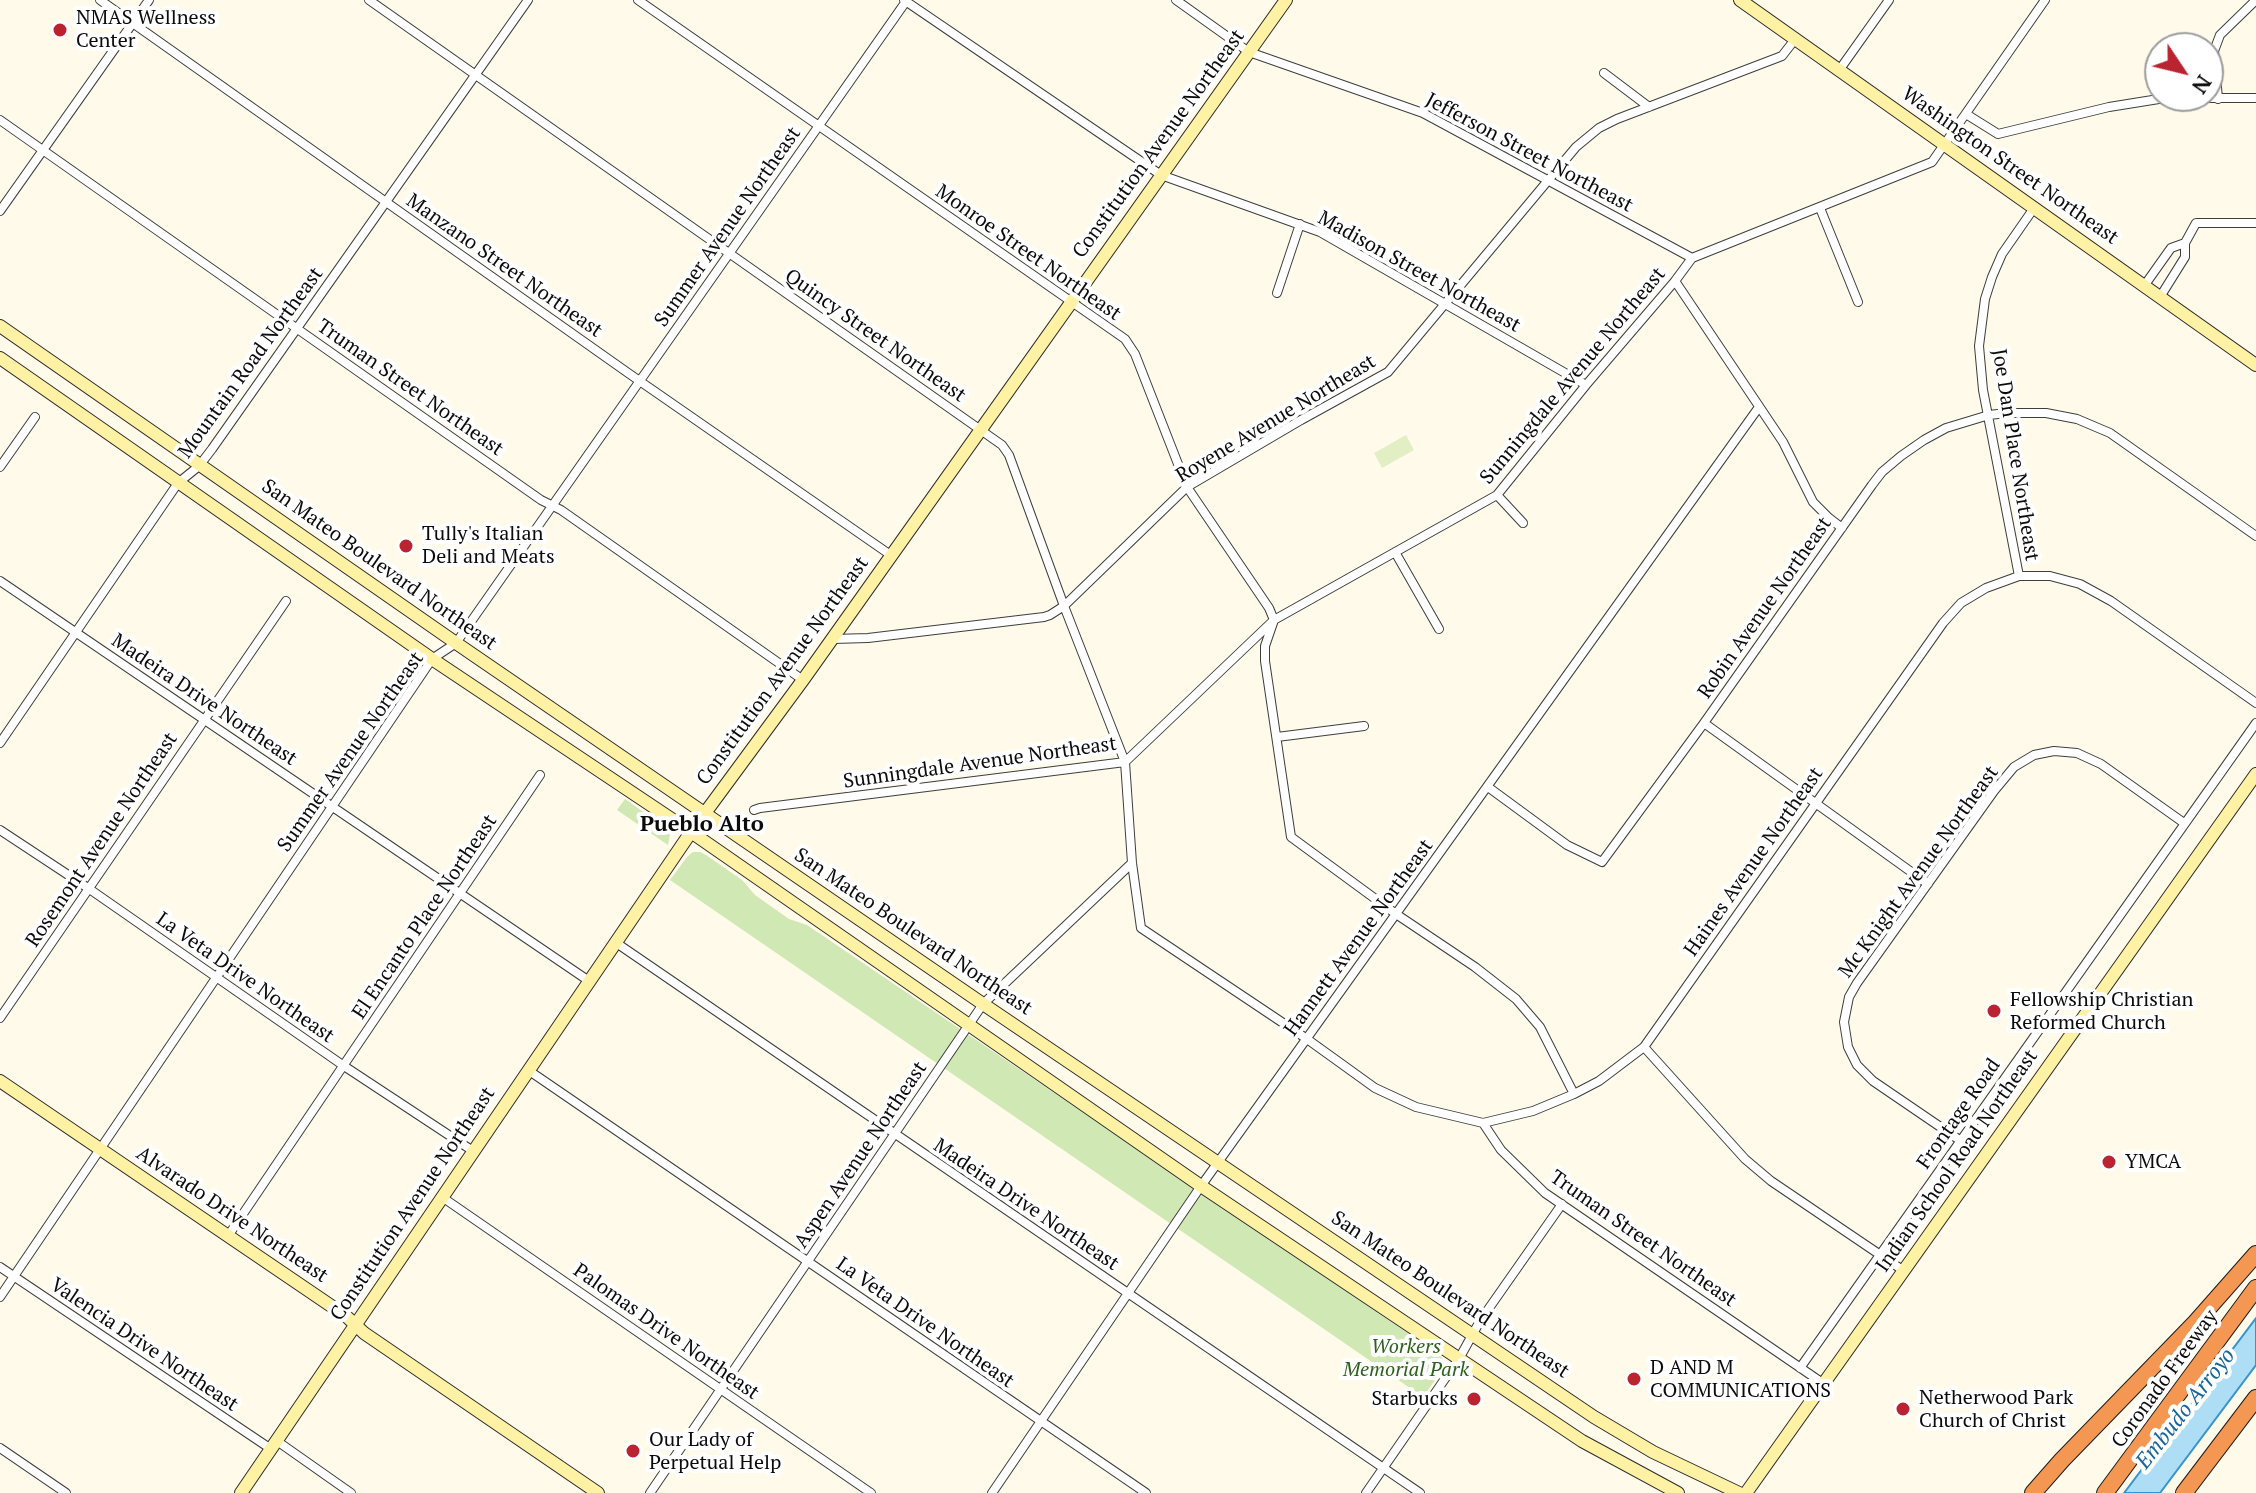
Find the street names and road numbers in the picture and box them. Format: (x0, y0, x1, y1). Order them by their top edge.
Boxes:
street label: Constitution Avenue Northeast (1068, 25, 1250, 263)
street label: Washington Street Northeast (1897, 82, 2123, 250)
street label: Jefferson Street Northeast (1421, 88, 1637, 218)
street label: Summer Avenue Northeast (650, 122, 806, 332)
street label: Monroe Street Northeast (931, 180, 1125, 326)
street label: Manzano Street Northeast (401, 189, 607, 343)
street label: Madison Street Northeast (1313, 206, 1525, 338)
street label: Mountain Road Northeast (174, 263, 328, 463)
street label: Sunningdale Avenue Northeast (1475, 263, 1671, 489)
street label: Quincy Street Northeast (780, 264, 970, 408)
street label: Truman Street Northeast (312, 314, 508, 462)
street label: Joe Dan Place Northeast (1986, 347, 2044, 563)
street label: Royene Avenue Northeast (1172, 350, 1380, 488)
street label: San Mateo Boulevard Northeast (257, 474, 501, 656)
street label: Robin Avenue Northeast (1693, 513, 1837, 703)
street label: Constitution Avenue Northeast (692, 552, 874, 790)
street label: Madeira Drive Northeast (107, 629, 301, 771)
street label: Summer Avenue Northeast (273, 647, 429, 857)
street label: Rosemont Avenue Northeast (21, 728, 183, 952)
street label: Sunningdale Avenue Northeast (842, 732, 1118, 794)
street label: Mc Knight Avenue Northeast (1834, 761, 2004, 983)
street label: Haines Avenue Northeast (1680, 763, 1828, 961)
street label: El Encanto Place Northeast (348, 810, 502, 1024)
street label: Hannett Avenue Northeast (1280, 835, 1438, 1041)
street label: San Mateo Boulevard Northeast (790, 843, 1036, 1021)
street label: La Veta Drive Northeast (151, 907, 339, 1049)
street label: Indian School Road Northeast (1871, 1045, 2043, 1277)
street label: Frontage Road (1912, 1054, 2006, 1174)
street label: Aspen Avenue Northeast (790, 1057, 932, 1253)
street label: Constitution Avenue Northeast (326, 1083, 500, 1325)
street label: Madeira Drive Northeast (929, 1134, 1123, 1276)
street label: Alvarado Drive Northeast (132, 1142, 332, 1288)
street label: Truman Street Northeast (1545, 1165, 1741, 1313)
street label: San Mateo Boulevard Northeast (1327, 1206, 1573, 1384)
street label: La Veta Drive Northeast (831, 1252, 1019, 1394)
street label: Palomas Drive Northeast (568, 1259, 764, 1405)
street label: Valencia Drive Northeast (45, 1273, 243, 1417)
street label: Coronado Freeway (2107, 1305, 2223, 1453)

